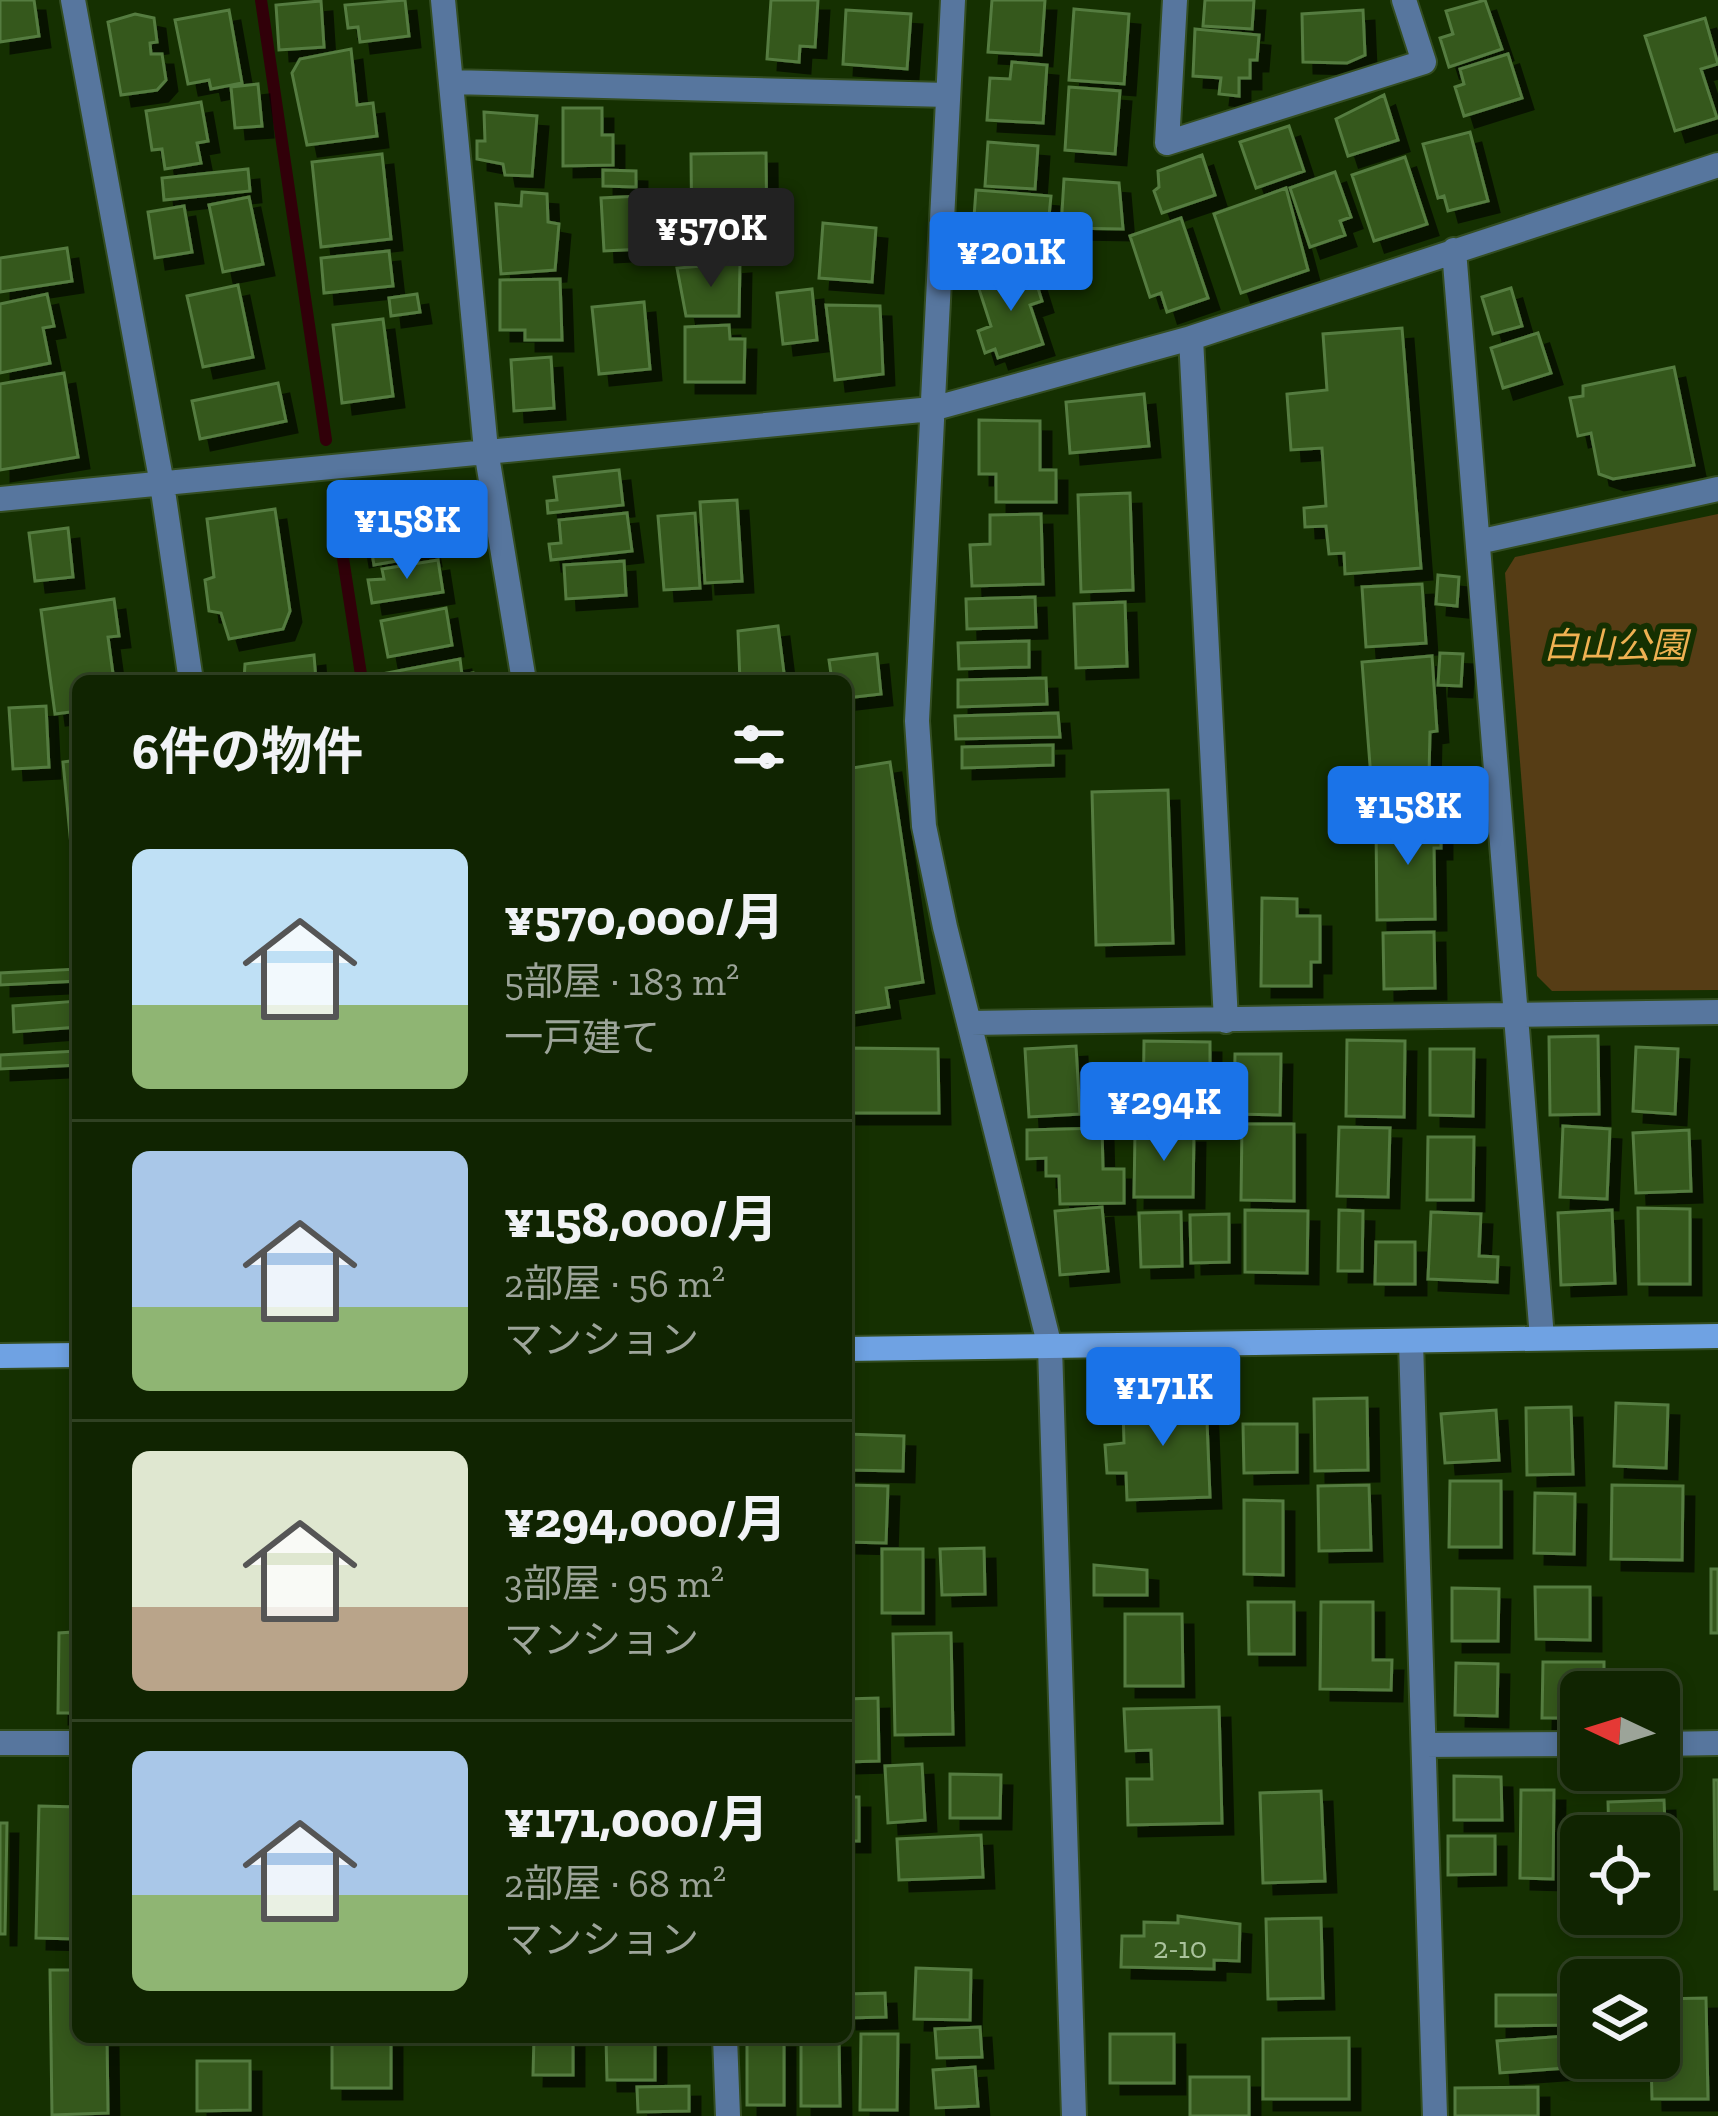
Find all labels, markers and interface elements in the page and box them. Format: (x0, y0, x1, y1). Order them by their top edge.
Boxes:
pin: ¥570K (627, 188, 795, 290)
text: ¥570K (655, 203, 767, 250)
pin: ¥201K (927, 212, 1095, 314)
text: ¥201K (957, 227, 1065, 274)
pin: ¥158K (323, 480, 491, 582)
text: ¥158K (354, 495, 460, 542)
park label: 白山公園 (1543, 624, 1692, 667)
icon: filters (726, 714, 792, 780)
text: 6件の物件 (132, 721, 363, 782)
pin: ¥158K (1324, 766, 1492, 868)
text: ¥158K (1355, 781, 1461, 828)
text: ¥570,000/月 (504, 887, 785, 948)
icon: home (228, 897, 372, 1041)
text: 5部屋 · 183 m² (504, 958, 739, 1005)
text: 一戸建て (504, 1014, 660, 1061)
pin: ¥294K (1080, 1062, 1248, 1164)
text: ¥294K (1107, 1077, 1221, 1124)
text: ¥158,000/月 (504, 1189, 778, 1250)
icon: home (228, 1199, 372, 1343)
text: 2部屋 · 56 m² (504, 1260, 725, 1307)
text: マンション (504, 1316, 699, 1363)
pin: ¥171K (1079, 1347, 1247, 1449)
text: ¥171K (1113, 1362, 1213, 1409)
text: ¥294,000/月 (504, 1489, 787, 1550)
icon: home (228, 1499, 372, 1643)
text: 3部屋 · 95 m² (504, 1560, 724, 1607)
text: マンション (504, 1616, 699, 1663)
north arrow (1560, 1671, 1680, 1791)
map controls (1560, 1671, 1680, 2079)
text: ¥171,000/月 (504, 1789, 769, 1850)
icon: home (228, 1799, 372, 1943)
button: locate (1560, 1815, 1680, 1935)
text: 2部屋 · 68 m² (504, 1860, 726, 1907)
text: マンション (504, 1916, 699, 1963)
house number: 2-10 (1153, 1930, 1207, 1966)
button: layers (1560, 1959, 1680, 2079)

